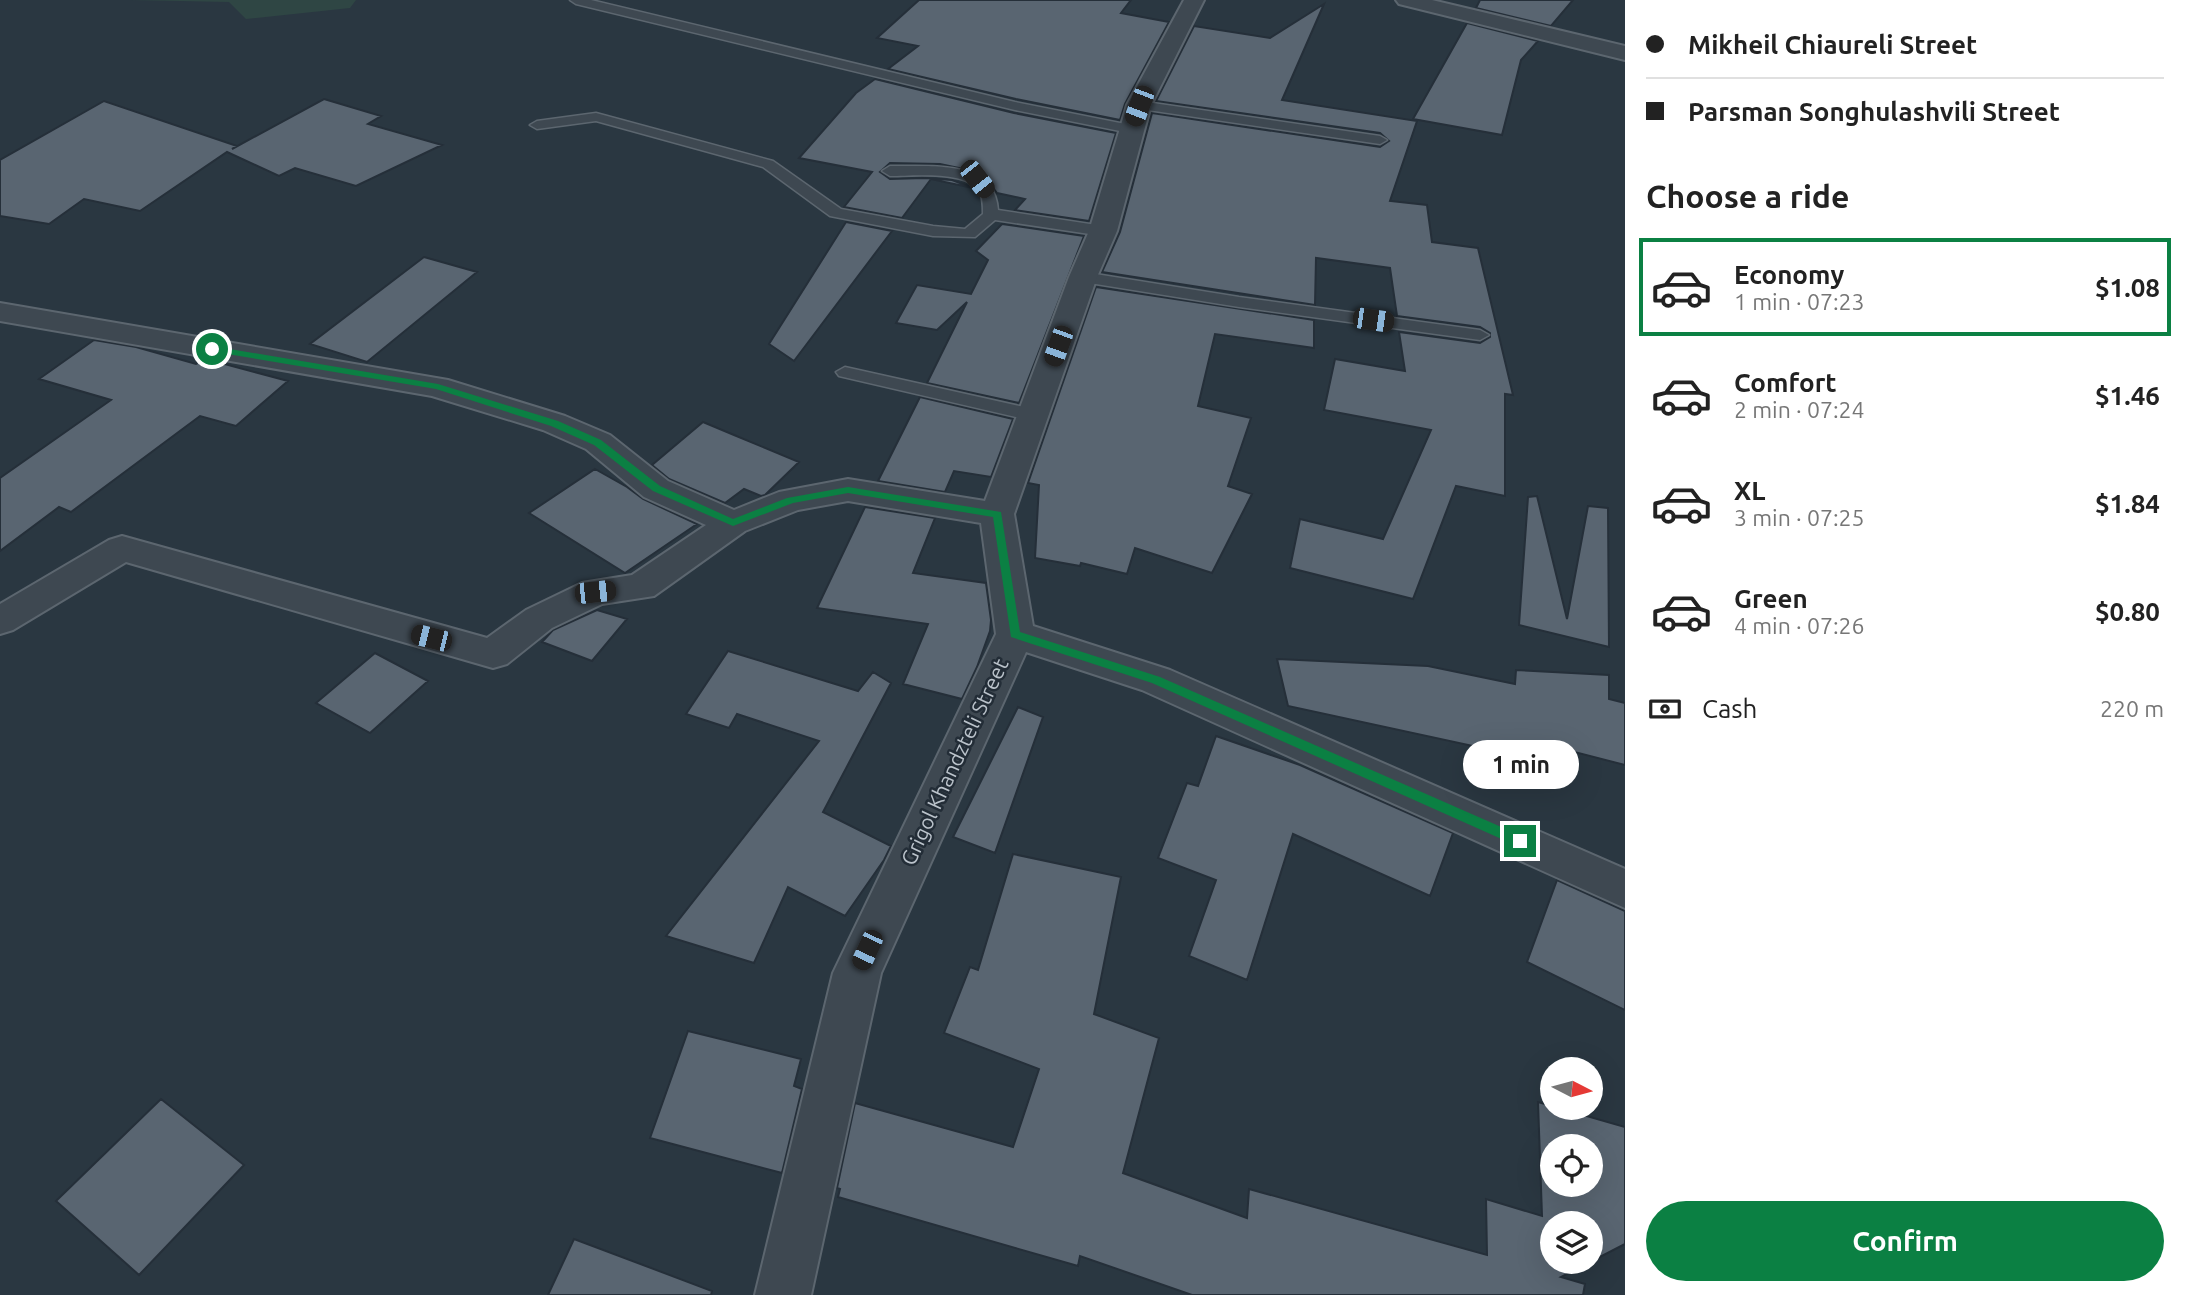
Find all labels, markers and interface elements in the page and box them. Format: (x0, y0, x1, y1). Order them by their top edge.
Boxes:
text: Mikheil Chiaureli Street (1688, 30, 1977, 59)
car (1122, 83, 1157, 129)
text: Parsman Songhulashvili Street (1688, 97, 2060, 126)
car (956, 156, 999, 202)
text: Choose a ride (1646, 178, 1849, 214)
icon: car (1650, 256, 1713, 319)
text: Economy (1734, 260, 1844, 289)
text: $1.08 (2095, 273, 2160, 302)
text: 1 min · 07:23 (1734, 289, 1865, 314)
car (1351, 307, 1396, 333)
car (1041, 323, 1076, 369)
route start (196, 333, 228, 365)
icon: car (1650, 364, 1713, 427)
text: Comfort (1734, 368, 1837, 397)
text: $1.46 (2095, 381, 2160, 410)
text: 2 min · 07:24 (1734, 397, 1865, 422)
icon: car (1650, 472, 1713, 535)
text: XL (1734, 476, 1765, 505)
text: $1.84 (2095, 489, 2160, 518)
text: 3 min · 07:25 (1734, 505, 1865, 530)
car (574, 579, 617, 605)
icon: car (1650, 580, 1713, 643)
text: Green (1734, 584, 1808, 613)
text: $0.80 (2095, 597, 2160, 626)
text: 4 min · 07:26 (1734, 613, 1865, 638)
car (409, 623, 454, 653)
street label: Grigol Khandzteli Street (896, 655, 1013, 869)
icon: cash (1646, 690, 1684, 728)
text: Cash (1702, 694, 1757, 723)
text: 220 m (2100, 696, 2164, 721)
callout: 1 min (1462, 740, 1578, 788)
text: 1 min (1492, 752, 1550, 777)
route end (1504, 825, 1536, 857)
car (849, 927, 886, 973)
north arrow (1540, 1057, 1603, 1120)
map controls (1540, 1057, 1603, 1274)
button: locate (1540, 1134, 1603, 1197)
button: Confirm (1646, 1201, 2164, 1281)
button: layers (1540, 1211, 1603, 1274)

